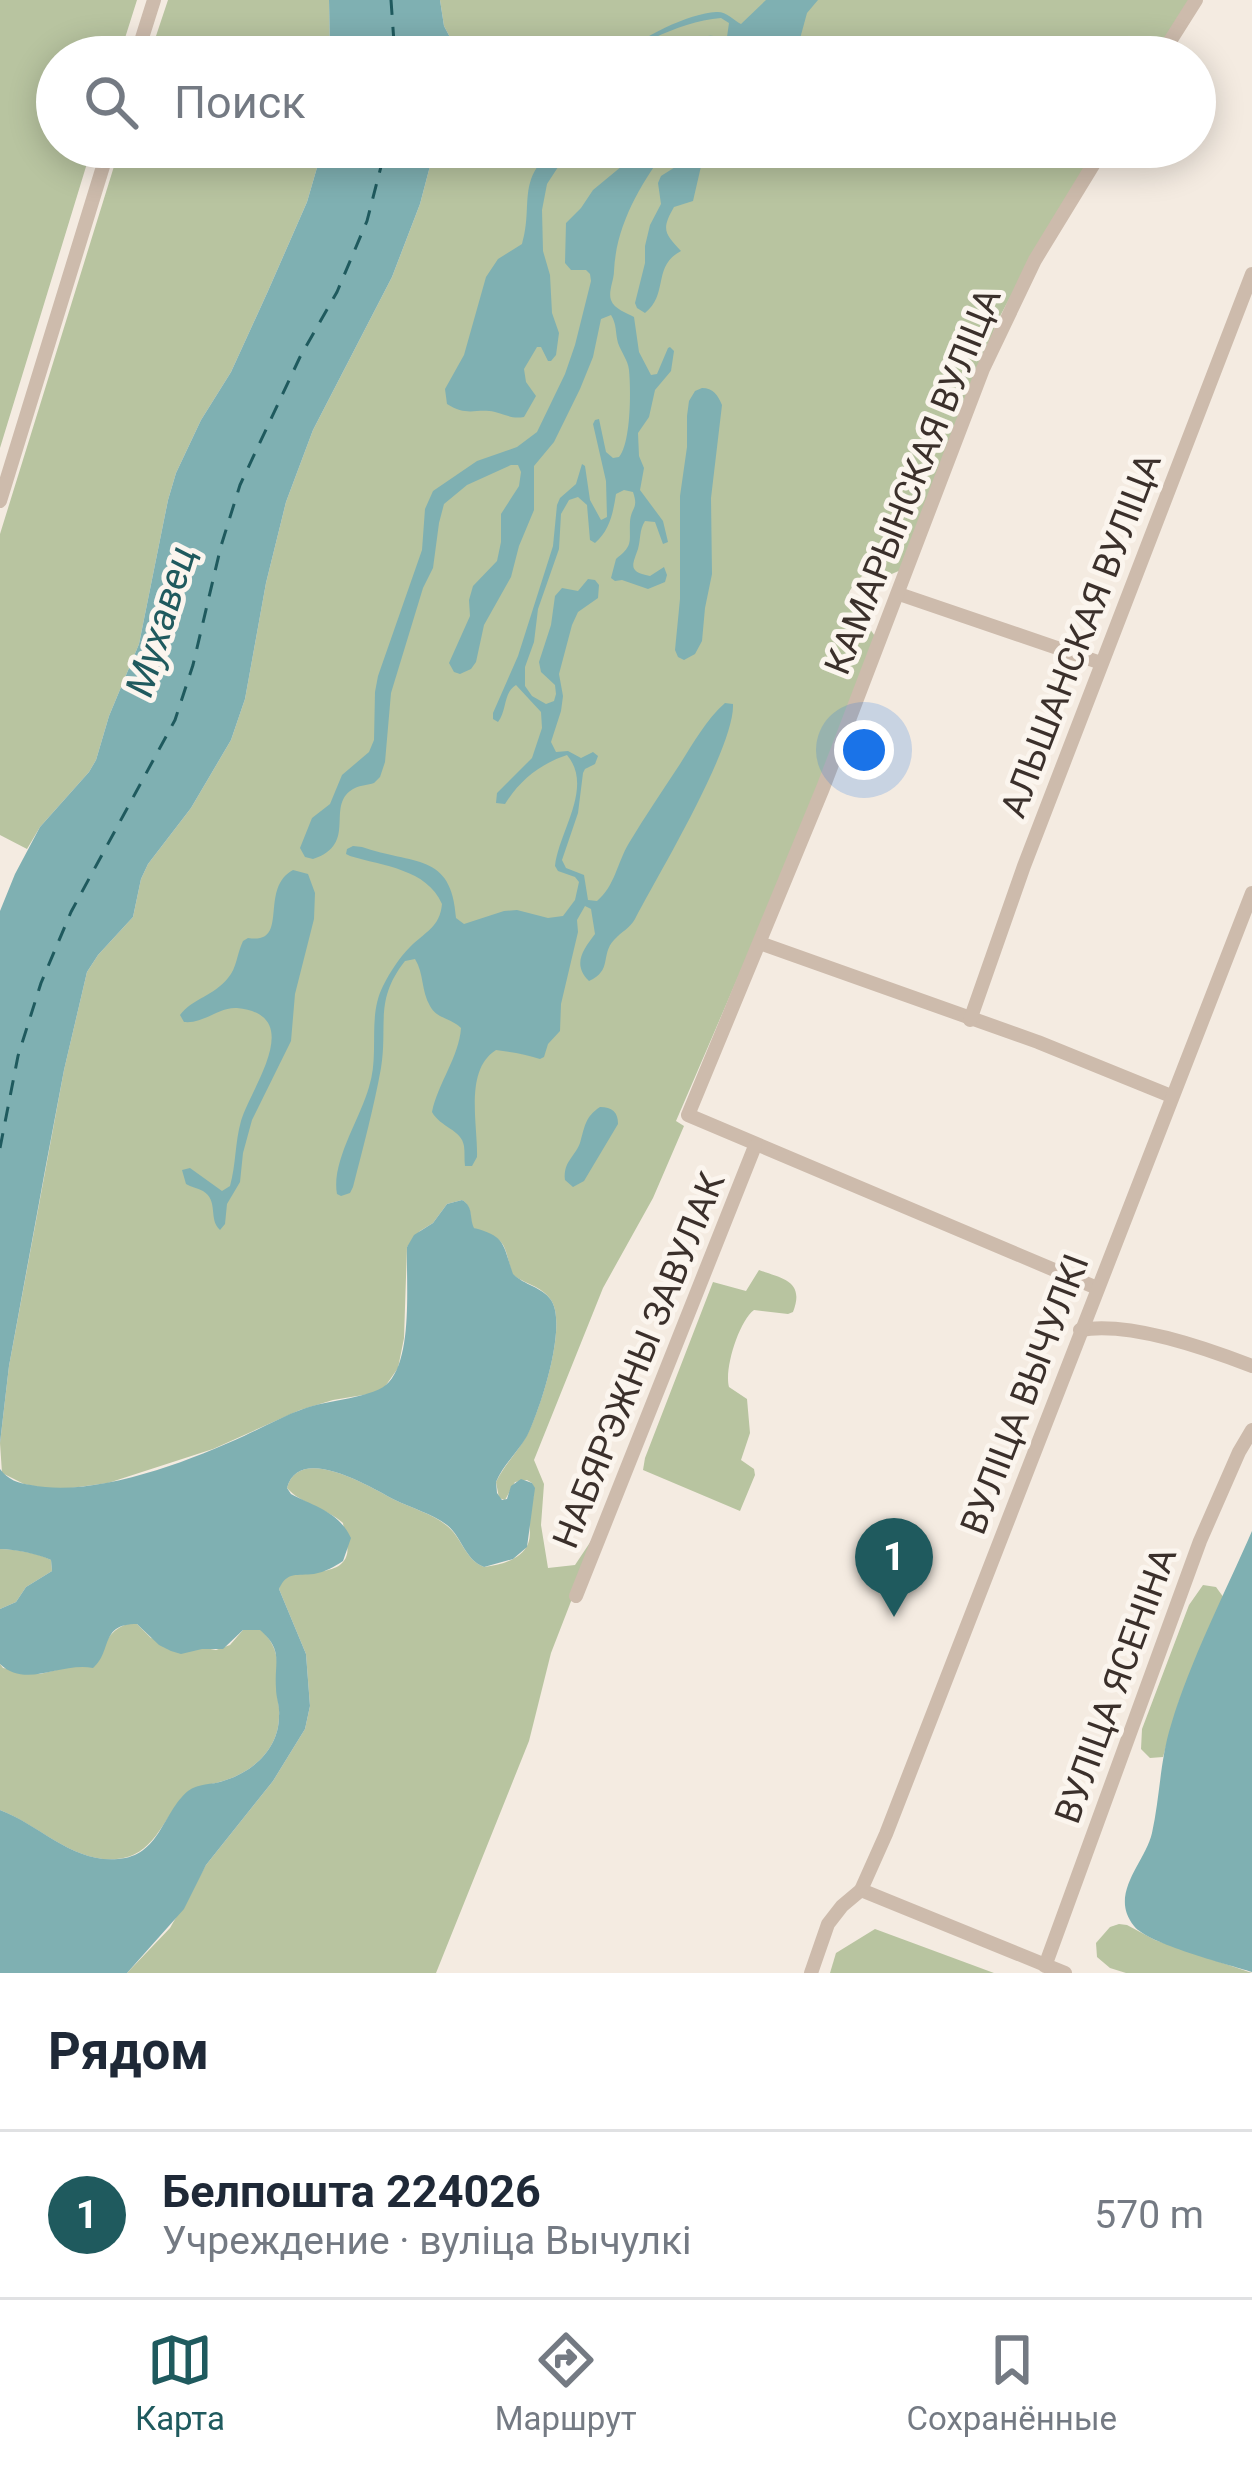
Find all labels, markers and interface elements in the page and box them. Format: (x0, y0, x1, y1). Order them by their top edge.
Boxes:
search box (36, 36, 1216, 168)
icon: search (78, 69, 144, 135)
text: Поиск (174, 76, 306, 129)
street label: КАМАРЫНСКАЯ ВУЛІЦА (816, 282, 1010, 681)
street label: АЛЬШАНСКАЯ ВУЛІЦА (992, 447, 1170, 823)
water label: Мухавец (116, 541, 206, 702)
your location (834, 720, 894, 780)
street label: НАБЯРЭЖНЫ ЗАВУЛАК (544, 1166, 734, 1554)
street label: ВУЛІЦА ВЫЧУЛКІ (952, 1249, 1098, 1540)
pin: 1 (855, 1518, 933, 1617)
street label: ВУЛІЦА ЯСЕНІНА (1047, 1541, 1185, 1829)
text: Рядом (48, 2022, 209, 2081)
text: Белпошта 224026 (162, 2165, 541, 2218)
text: 1 (76, 2192, 98, 2238)
text: 570 m (1094, 2192, 1204, 2238)
text: Учреждение · вуліца Вычулкі (162, 2218, 692, 2264)
tab: Карта (135, 2327, 225, 2438)
tab: Маршрут (495, 2327, 637, 2438)
tab: Сохранённые (907, 2327, 1117, 2438)

